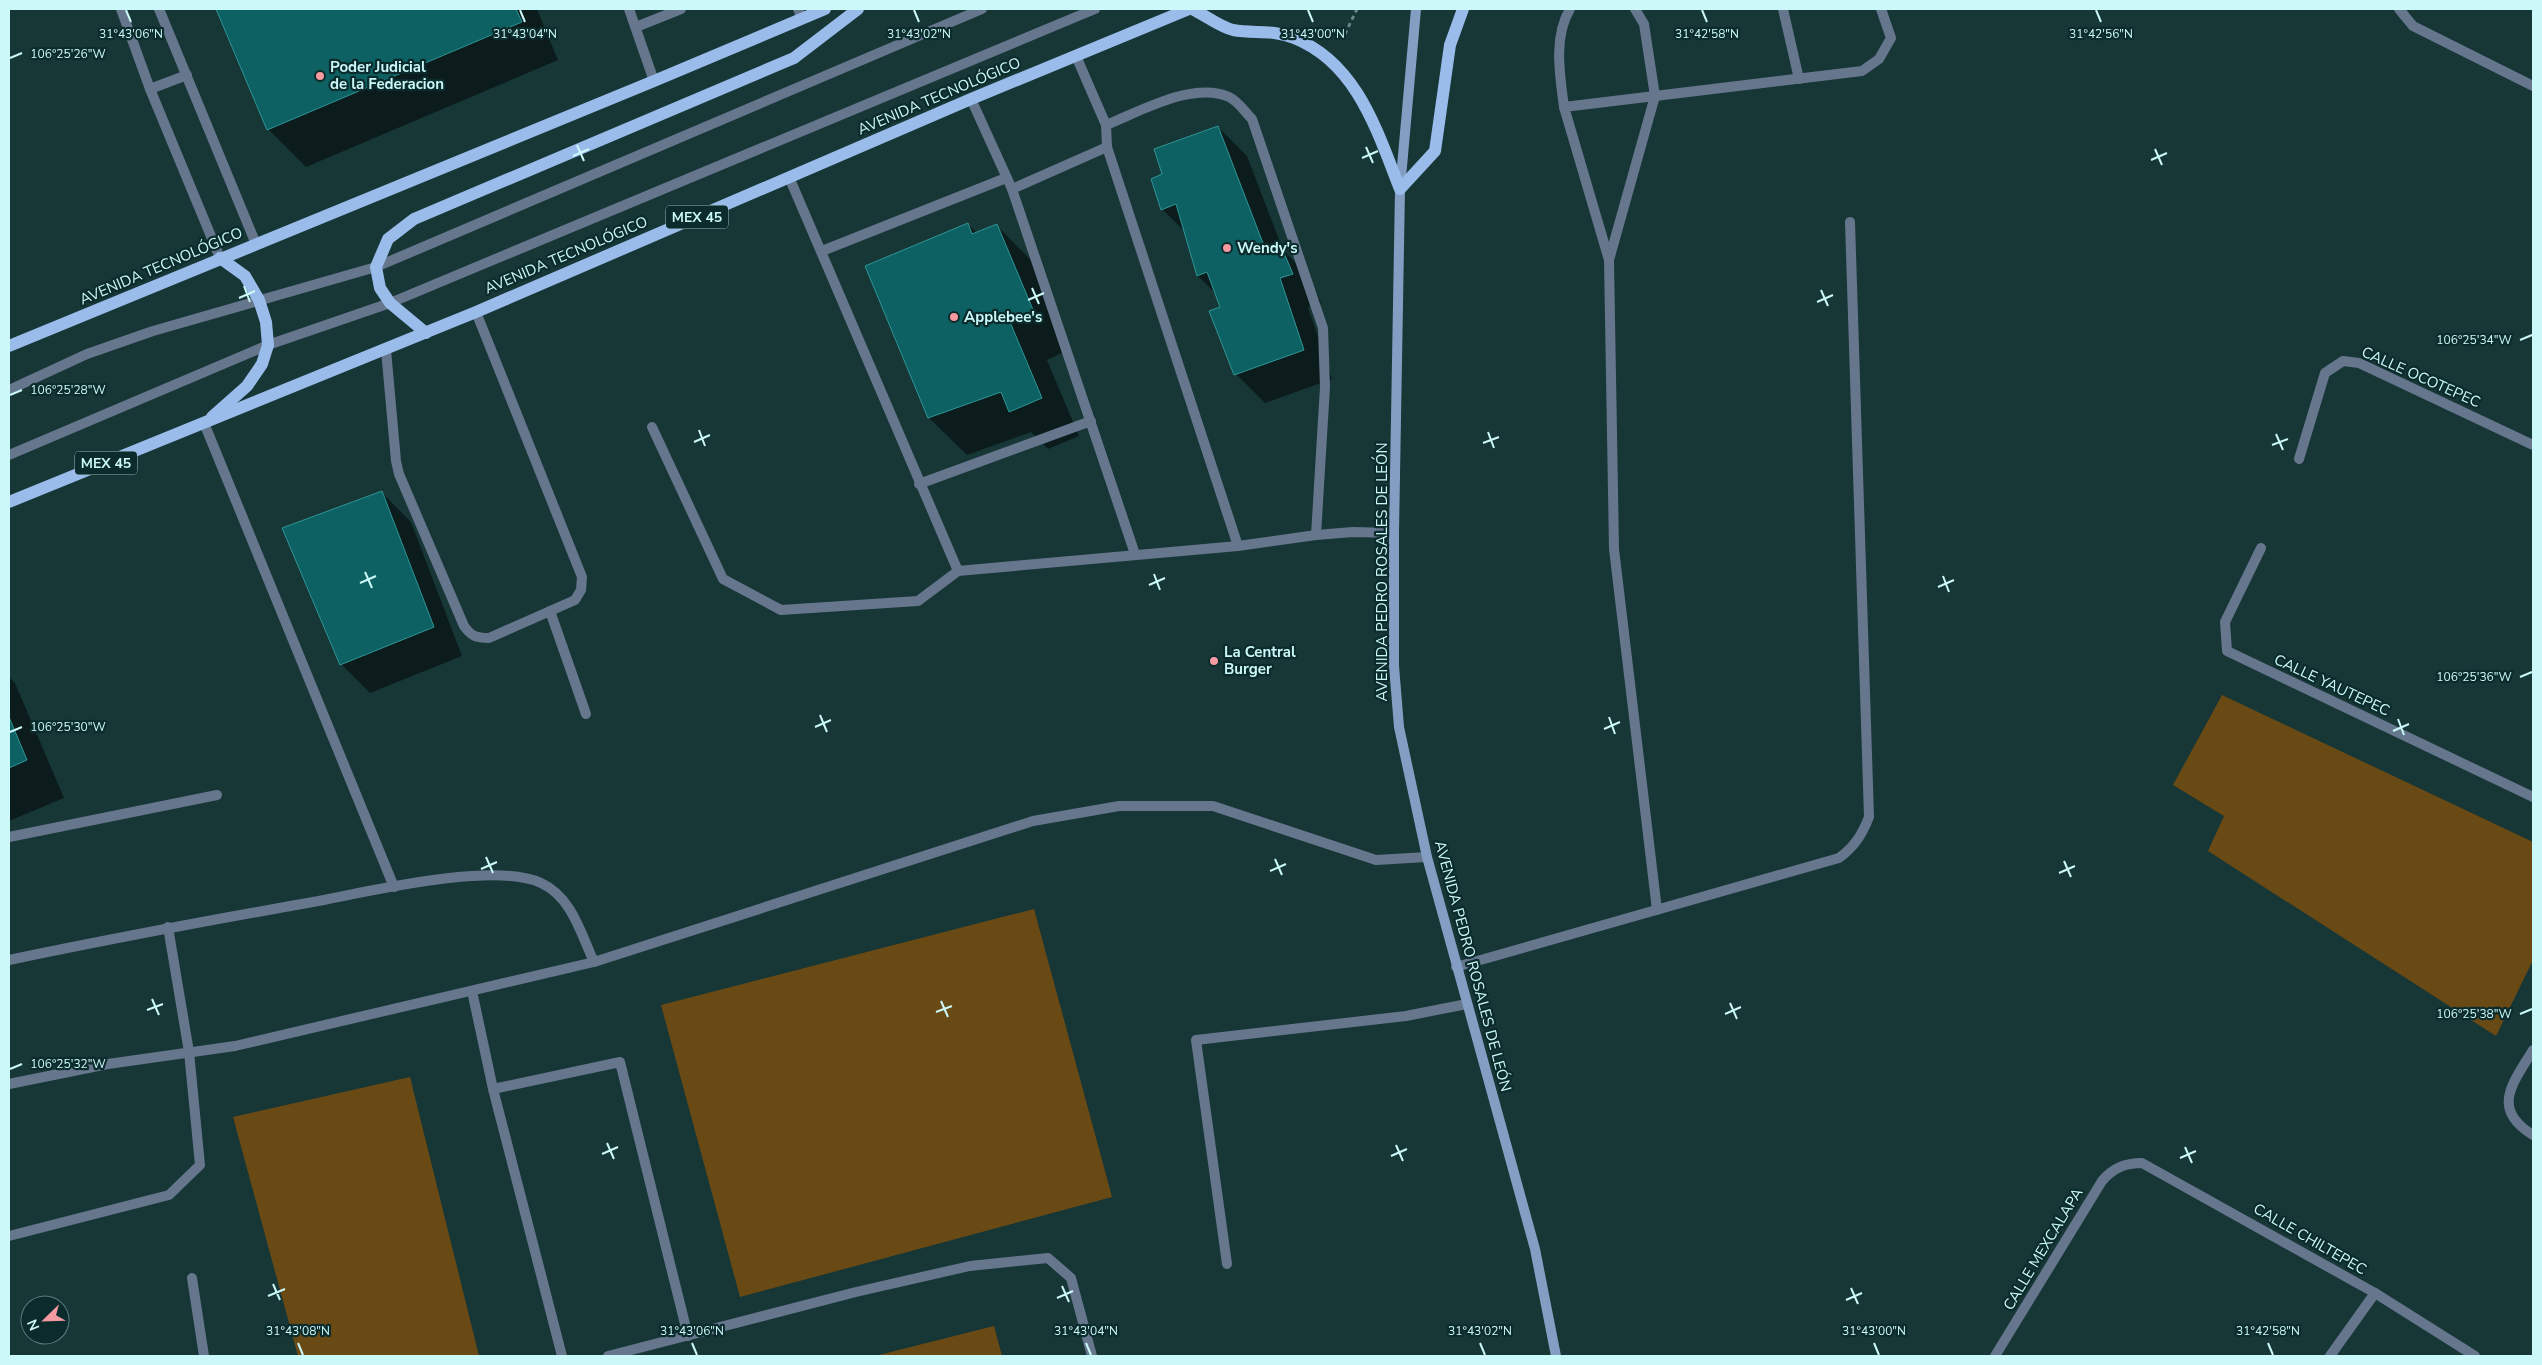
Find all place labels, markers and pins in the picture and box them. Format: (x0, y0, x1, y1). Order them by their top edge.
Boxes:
place label: Poder Judicial de la Federacion (330, 57, 444, 94)
marker: Poder Judicial de la Federacion (314, 70, 326, 82)
place label: Wendy's (1237, 238, 1298, 258)
marker: Wendy's (1221, 242, 1233, 254)
place label: Applebee's (964, 307, 1042, 327)
marker: Applebee's (948, 311, 960, 323)
place label: La Central Burger (1224, 642, 1296, 679)
marker: La Central Burger (1208, 655, 1220, 667)

